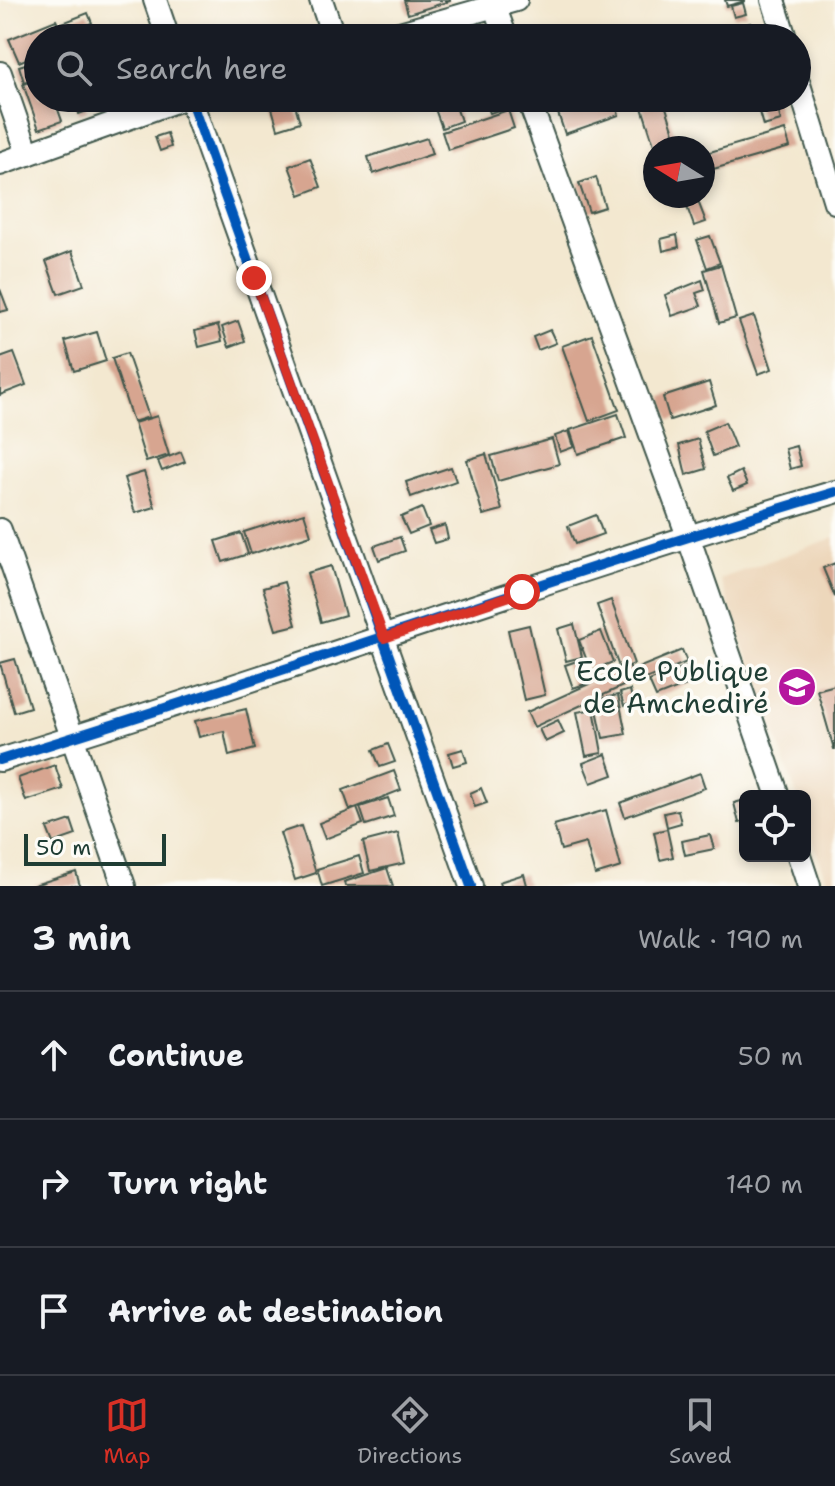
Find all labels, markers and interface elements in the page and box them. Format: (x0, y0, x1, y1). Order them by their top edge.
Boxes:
search box (24, 24, 811, 112)
icon: search (52, 46, 96, 90)
text: Search here (116, 48, 287, 89)
north arrow (643, 136, 715, 208)
route end (236, 260, 272, 296)
route start (504, 574, 540, 610)
place label: Ecole Publique de Amchediré (576, 652, 769, 722)
school or university icon: Ecole Publique de Amchediré (776, 666, 818, 708)
map controls (739, 790, 811, 862)
button: locate (739, 790, 811, 862)
scale bar (24, 830, 166, 866)
text: 50 m (36, 833, 91, 862)
text: 3 min (32, 915, 131, 961)
text: Walk · 190 m (638, 921, 803, 956)
icon: ahead (32, 1033, 76, 1077)
text: Continue (108, 1035, 244, 1076)
text: 50 m (738, 1038, 803, 1073)
icon: right (32, 1161, 76, 1205)
text: Turn right (108, 1163, 267, 1204)
text: 140 m (726, 1166, 803, 1201)
icon: arrive (32, 1289, 76, 1333)
text: Arrive at destination (108, 1291, 443, 1332)
tab: Map (103, 1393, 151, 1470)
tab: Directions (357, 1393, 462, 1470)
tab: Saved (669, 1393, 732, 1470)

